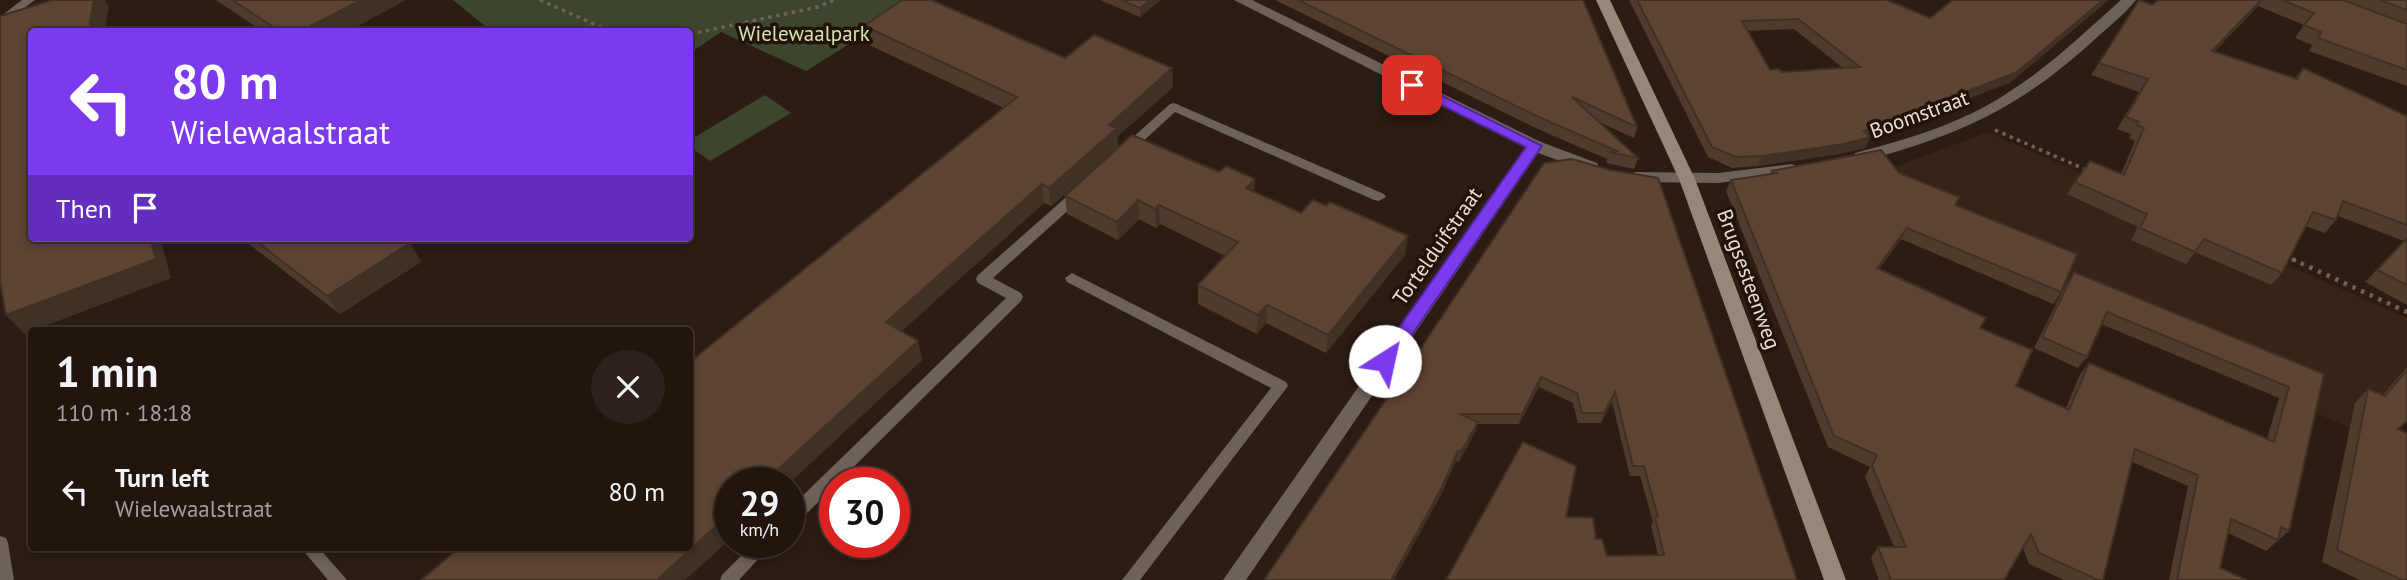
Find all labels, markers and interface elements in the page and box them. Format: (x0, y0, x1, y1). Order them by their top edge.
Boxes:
park label: Wielewaalpark (738, 20, 870, 47)
text: 80 m (171, 49, 278, 113)
pin (1382, 55, 1442, 115)
icon: left (56, 56, 147, 147)
icon: arrive (1393, 66, 1431, 104)
street label: Boomstraat (1866, 84, 1972, 144)
text: Wielewaalstraat (171, 111, 390, 153)
street label: Tortelduifstraat (1386, 182, 1488, 310)
icon: arrive (126, 189, 164, 227)
text: Then (56, 192, 112, 225)
street label: Brugsesteenweg (1711, 205, 1787, 353)
position arrow (1348, 324, 1422, 398)
text: 1 min (56, 344, 158, 399)
button: close (591, 350, 665, 424)
text: 110 m · 18:18 (56, 398, 192, 427)
text: Turn left (115, 461, 209, 494)
speed limit sign: 30 (819, 467, 910, 558)
icon: left (56, 473, 94, 511)
text: 80 m (609, 475, 665, 508)
text: 29 (740, 480, 779, 526)
text: Wielewaalstraat (115, 494, 272, 523)
text: km/h (740, 518, 779, 541)

